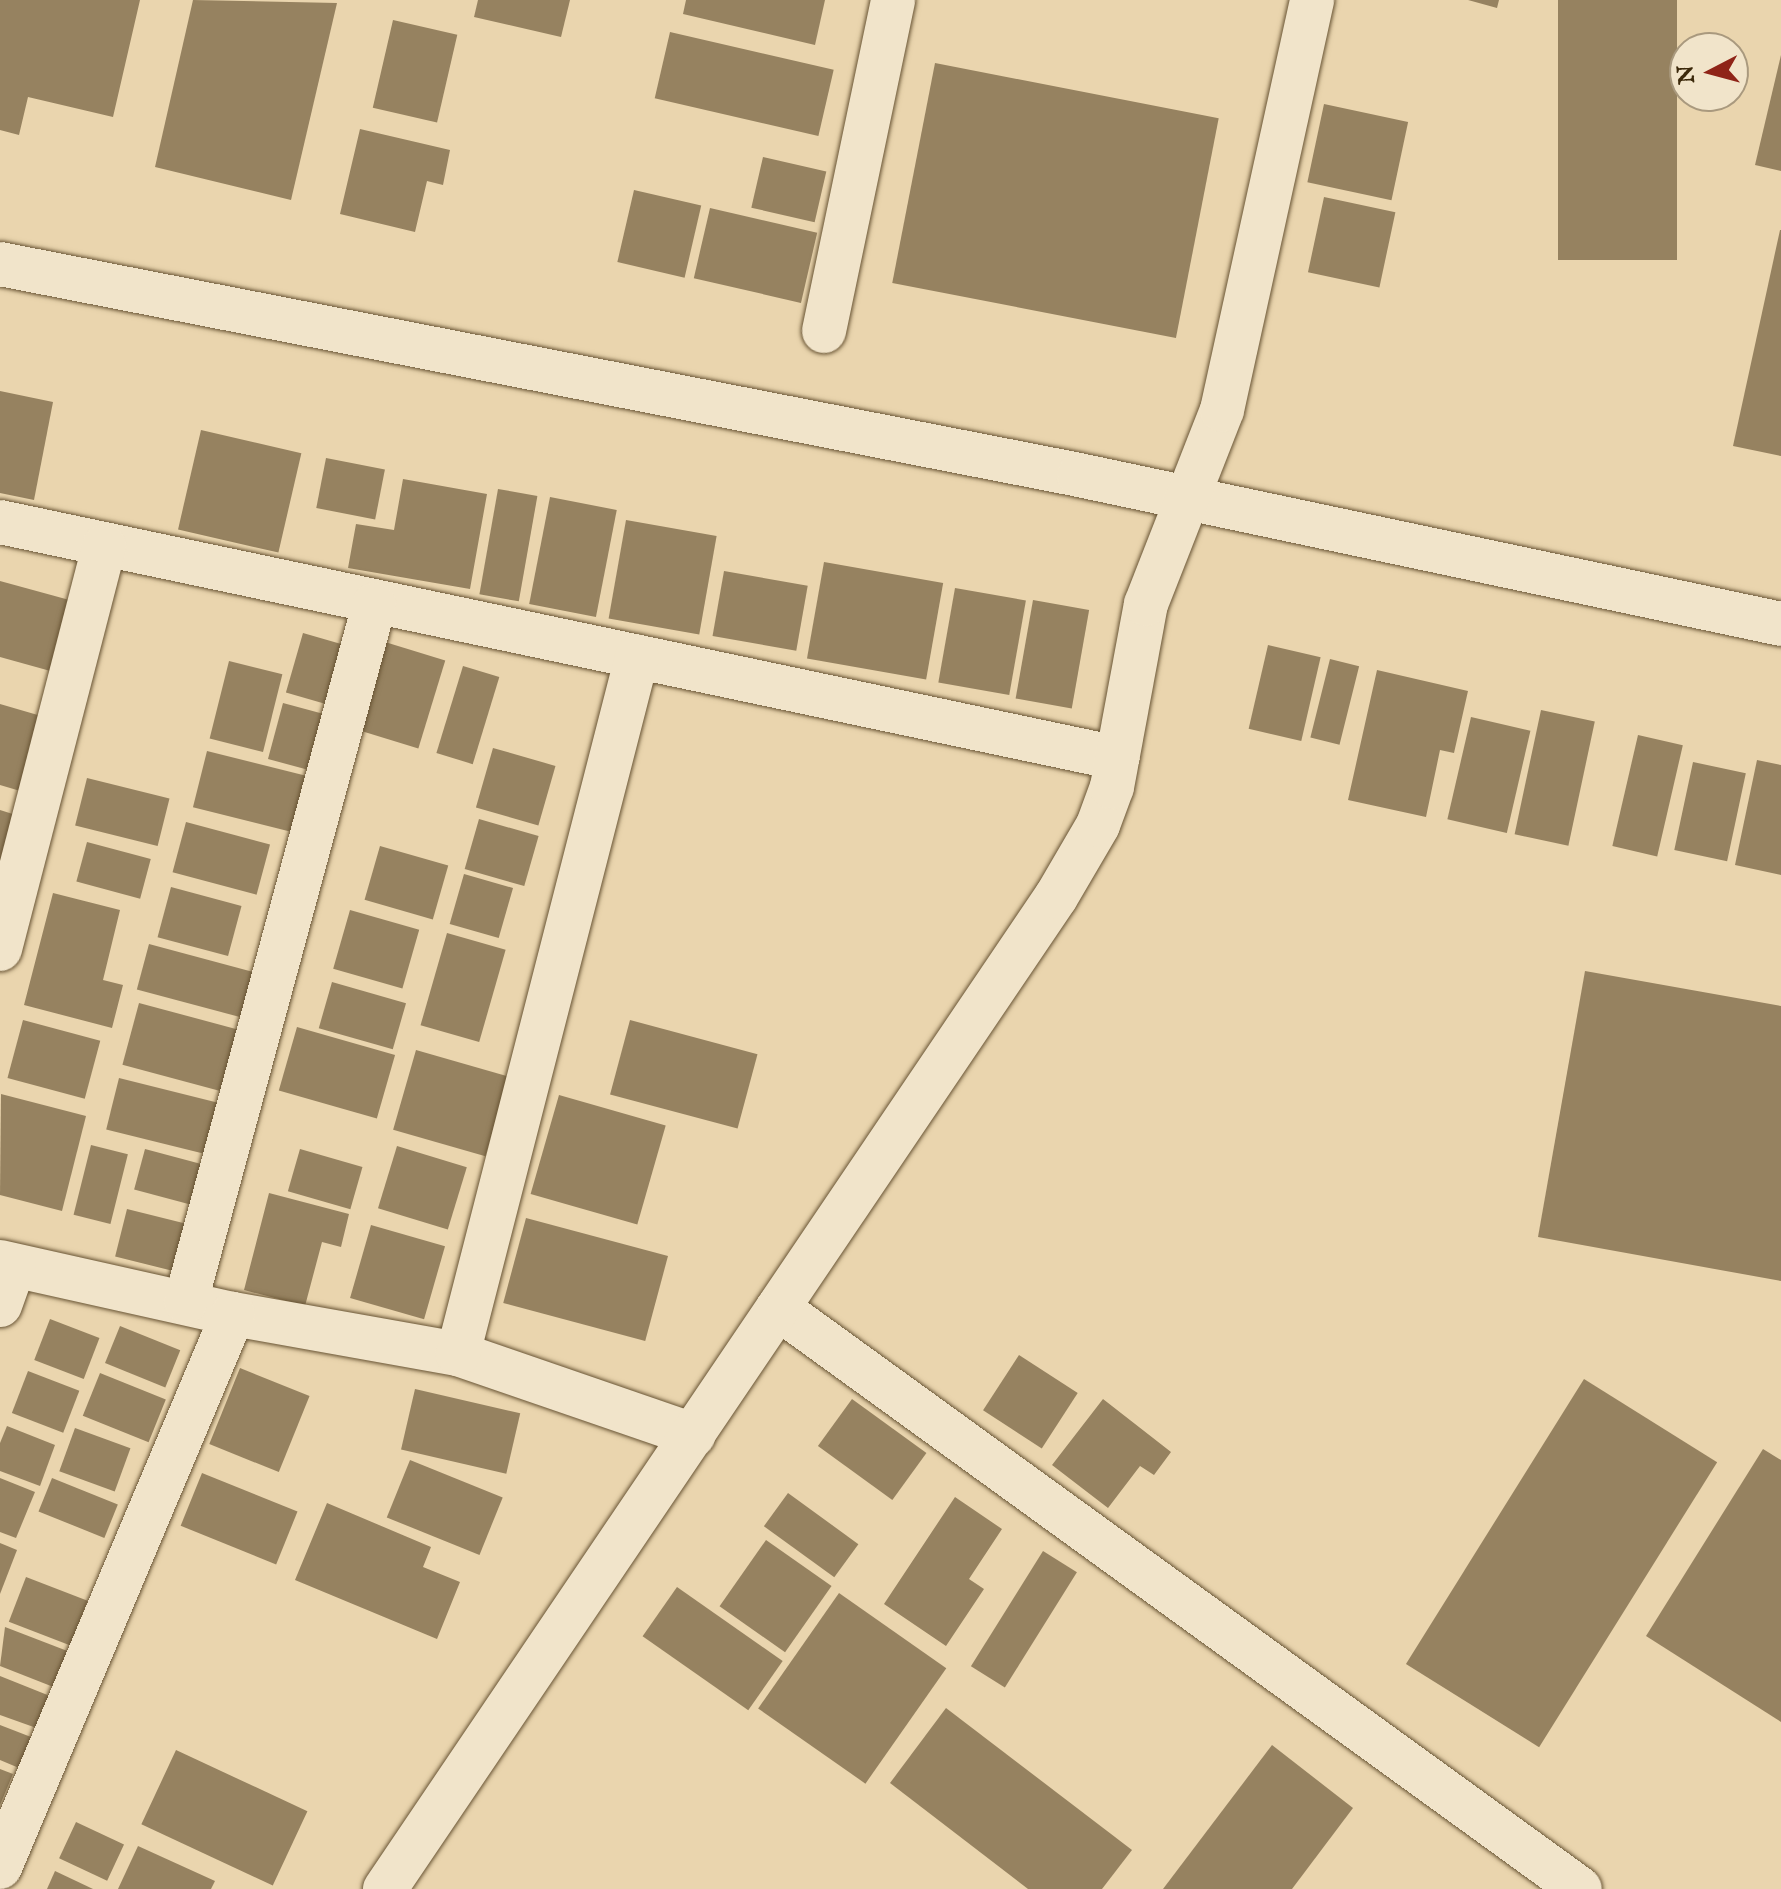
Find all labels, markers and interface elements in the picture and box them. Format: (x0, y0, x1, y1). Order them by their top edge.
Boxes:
north arrow (1669, 32, 1749, 112)
text: N (1672, 63, 1702, 85)

